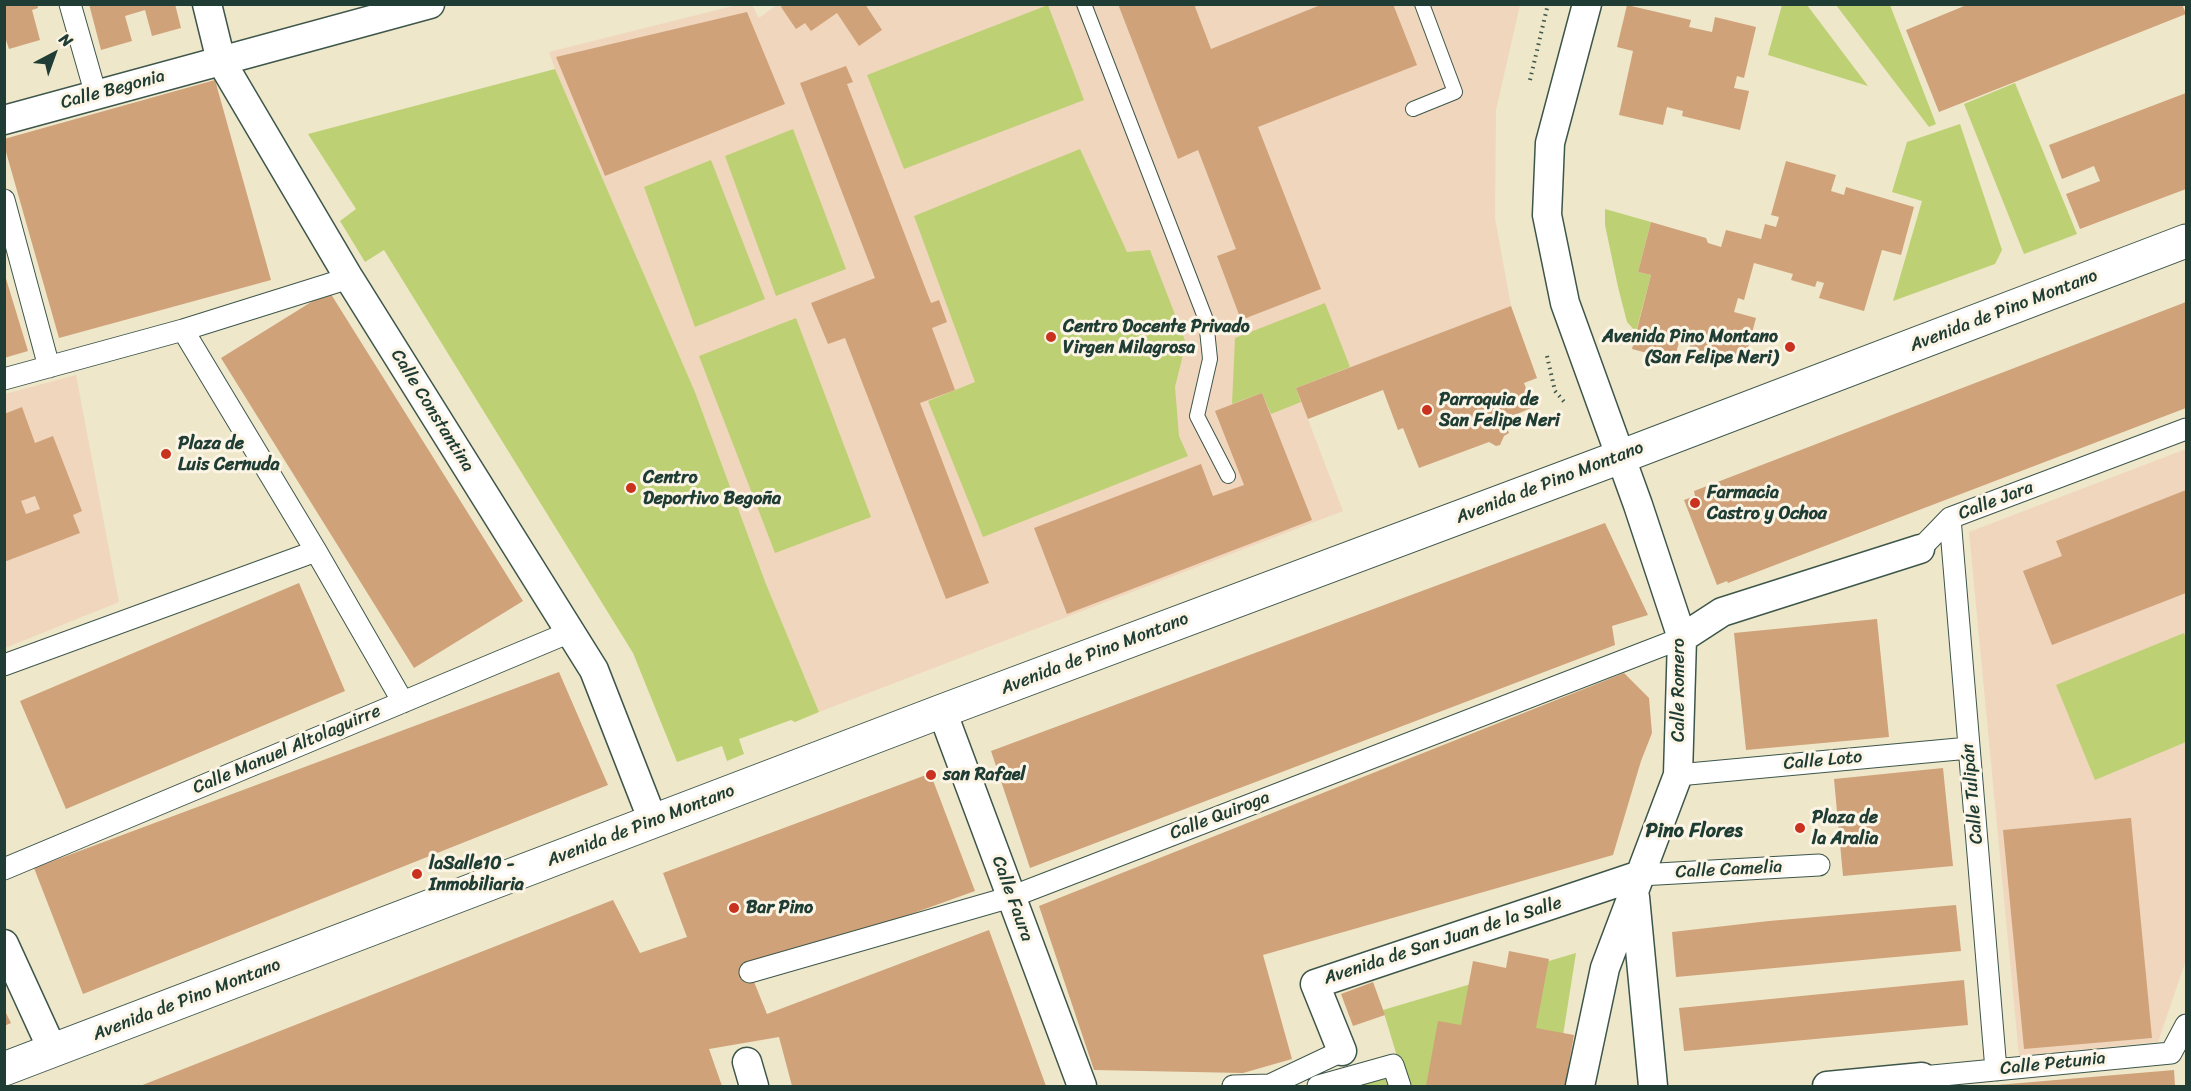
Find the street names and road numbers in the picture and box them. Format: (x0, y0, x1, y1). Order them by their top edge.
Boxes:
street label: Calle Begonia (59, 66, 167, 114)
street label: Avenida de Pino Montano (1907, 265, 2101, 357)
street label: Calle Constantina (386, 346, 478, 476)
street label: Avenida de Pino Montano (1453, 437, 1647, 529)
street label: Calle Jara (1956, 477, 2036, 525)
street label: Avenida de Pino Montano (998, 608, 1192, 700)
street label: Calle Romero (1668, 638, 1690, 742)
street label: Calle Manuel Altolaguirre (190, 701, 384, 799)
street label: Calle Tulipán (1958, 743, 1988, 845)
street label: Calle Loto (1783, 747, 1863, 775)
street label: Avenida de Pino Montano (544, 780, 738, 872)
street label: Calle Quiroga (1167, 787, 1273, 845)
street label: Calle Faura (987, 853, 1037, 945)
street label: Calle Camelia (1675, 856, 1783, 884)
street label: Avenida de San Juan de la Salle (1321, 892, 1565, 990)
street label: Avenida de Pino Montano (90, 954, 284, 1046)
street label: Calle Petunia (1999, 1048, 2107, 1080)

